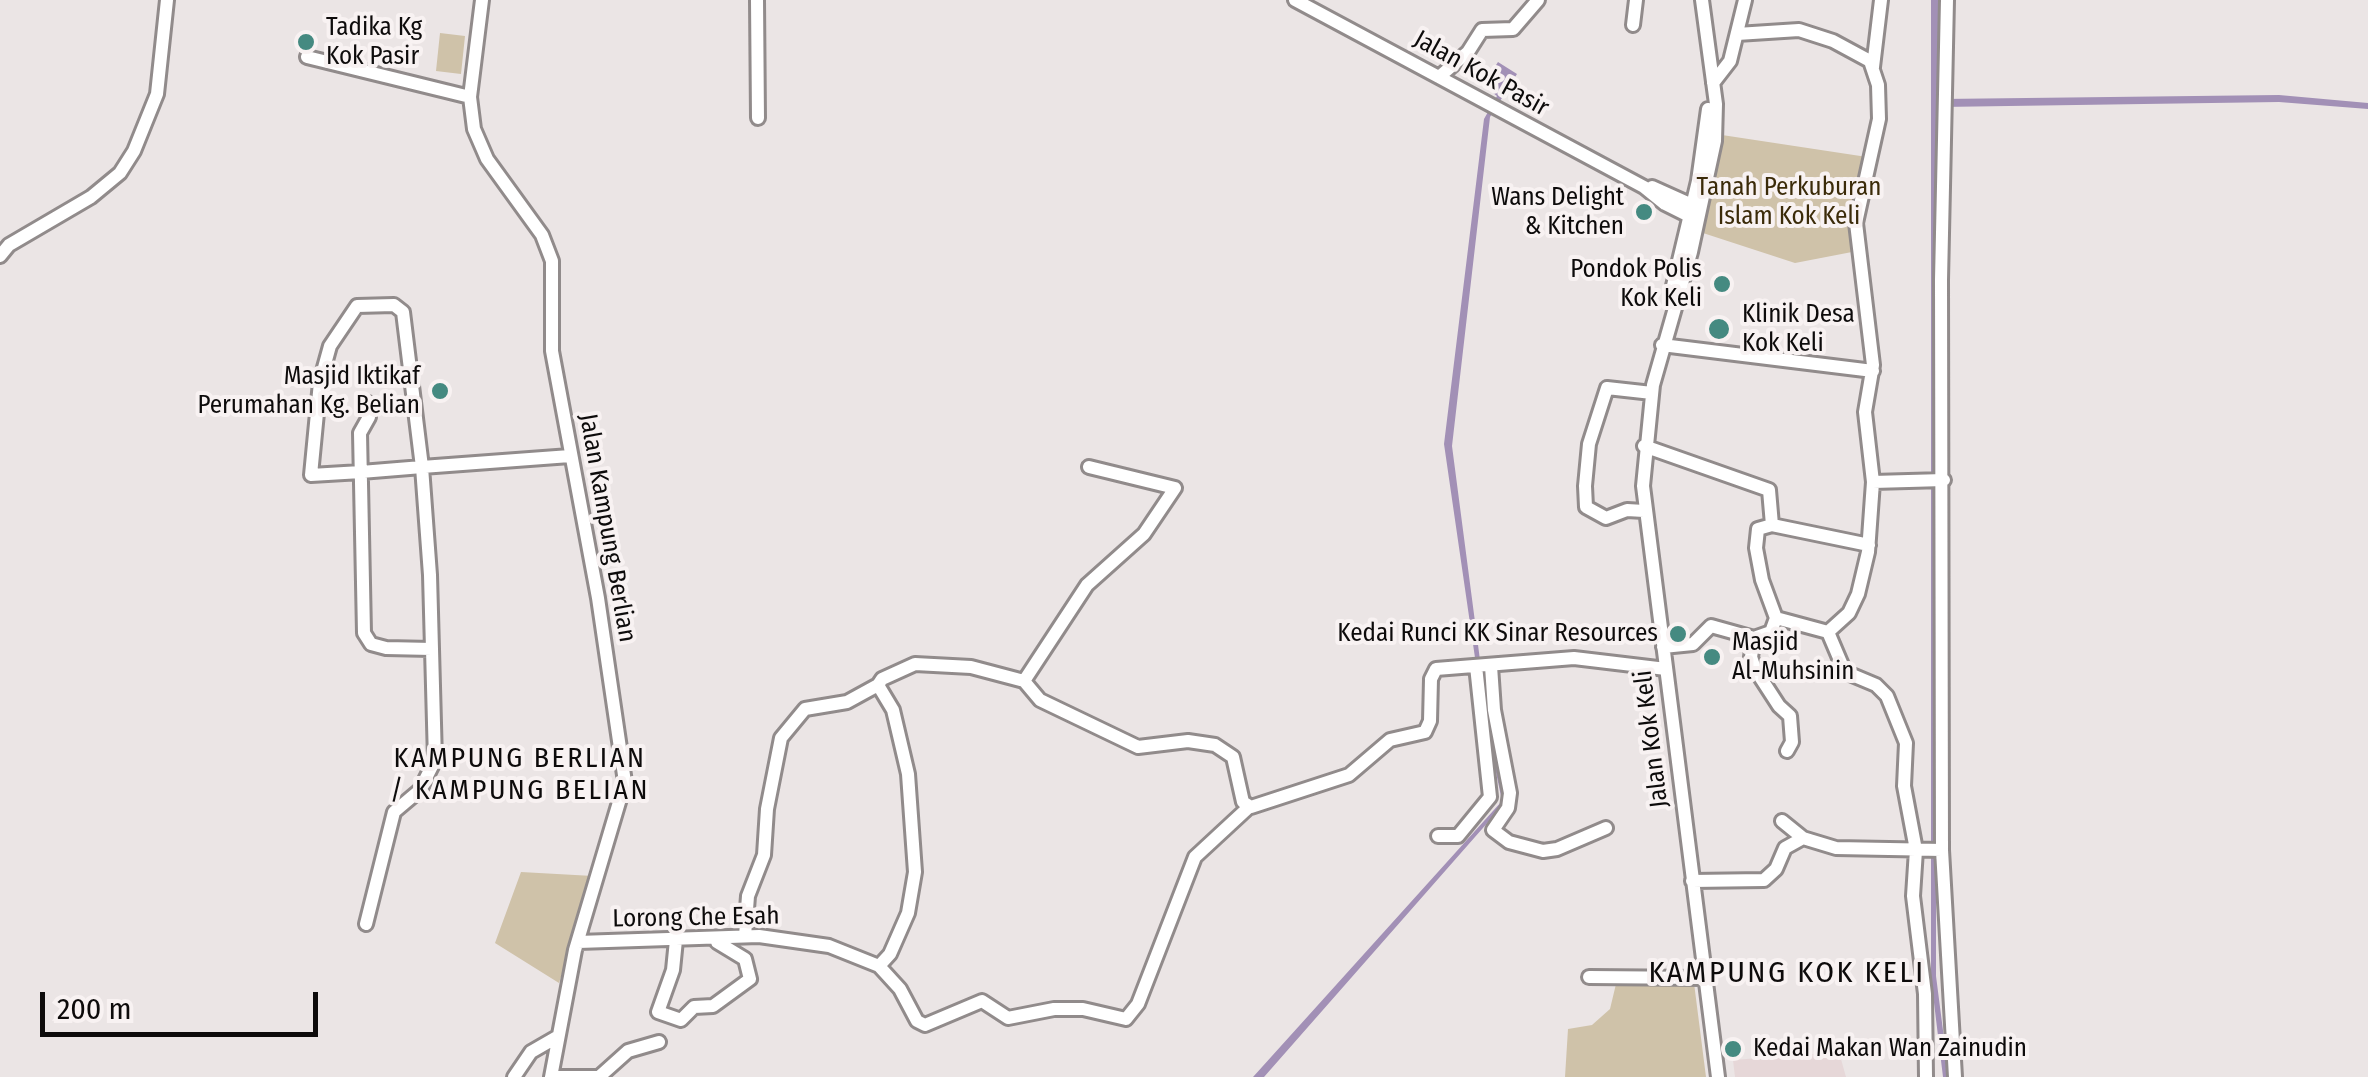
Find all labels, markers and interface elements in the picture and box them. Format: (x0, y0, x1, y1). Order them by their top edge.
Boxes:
place label: Tadika Kg Kok Pasir (326, 13, 422, 72)
street label: Jalan Kok Pasir (1408, 25, 1554, 123)
marker: Tadika Kg Kok Pasir (295, 31, 317, 53)
park label: Tanah Perkuburan Islam Kok Keli (1697, 173, 1881, 232)
place label: Wans Delight & Kitchen (1491, 183, 1624, 242)
marker: Wans Delight & Kitchen (1633, 201, 1655, 223)
place label: Pondok Polis Kok Keli (1570, 255, 1702, 314)
marker: Pondok Polis Kok Keli (1711, 273, 1733, 295)
place label: Klinik Desa Kok Keli (1742, 300, 1855, 359)
marker: Klinik Desa Kok Keli (1706, 316, 1732, 342)
place label: Masjid Iktikaf Perumahan Kg. Belian (197, 362, 420, 421)
marker: Masjid Iktikaf Perumahan Kg. Belian (429, 380, 451, 402)
street label: Jalan Kampung Berlian (572, 411, 642, 645)
place label: Kedai Runci KK Sinar Resources (1337, 619, 1658, 649)
marker: Kedai Runci KK Sinar Resources (1667, 623, 1689, 645)
place label: Masjid Al-Muhsinin (1732, 628, 1854, 687)
marker: Masjid Al-Muhsinin (1701, 646, 1723, 668)
street label: Jalan Kok Keli (1629, 669, 1675, 809)
district label: KAMPUNG BERLIAN / KAMPUNG BELIAN (390, 742, 650, 808)
street label: Lorong Che Esah (612, 902, 780, 934)
district label: KAMPUNG KOK KELI (1648, 956, 1926, 992)
scale bar (45, 972, 322, 1034)
text: 200 m (57, 991, 132, 1027)
place label: Kedai Makan Wan Zainudin (1753, 1034, 2027, 1064)
marker: Kedai Makan Wan Zainudin (1722, 1038, 1744, 1060)

